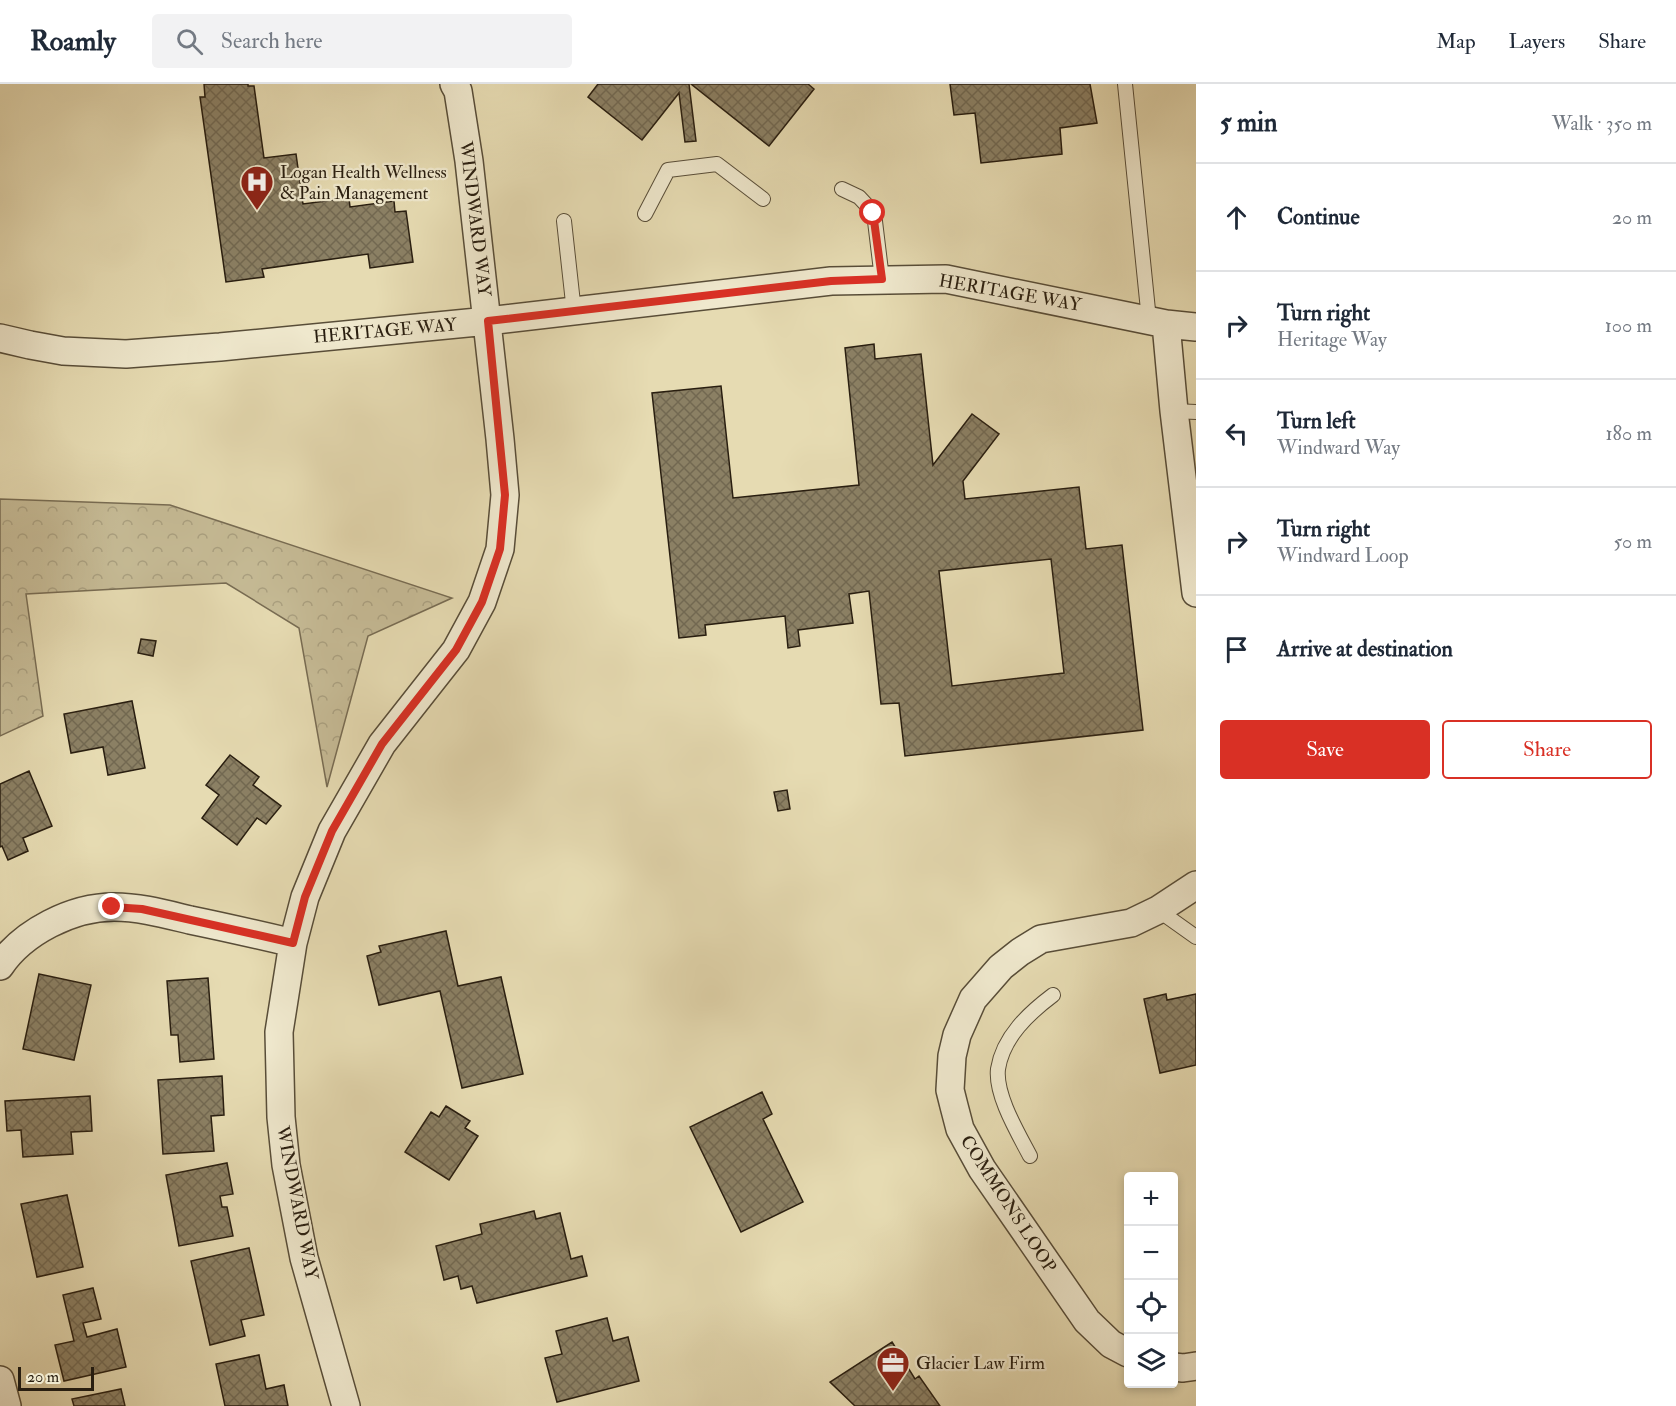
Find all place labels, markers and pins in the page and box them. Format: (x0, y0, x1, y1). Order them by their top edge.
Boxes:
place label: Logan Health Wellness & Pain Management (280, 161, 447, 205)
hospital icon: Logan Health Wellness & Pain Management (239, 164, 275, 211)
office icon: Glacier Law Firm (875, 1345, 911, 1392)
place label: Glacier Law Firm (916, 1352, 1045, 1375)

